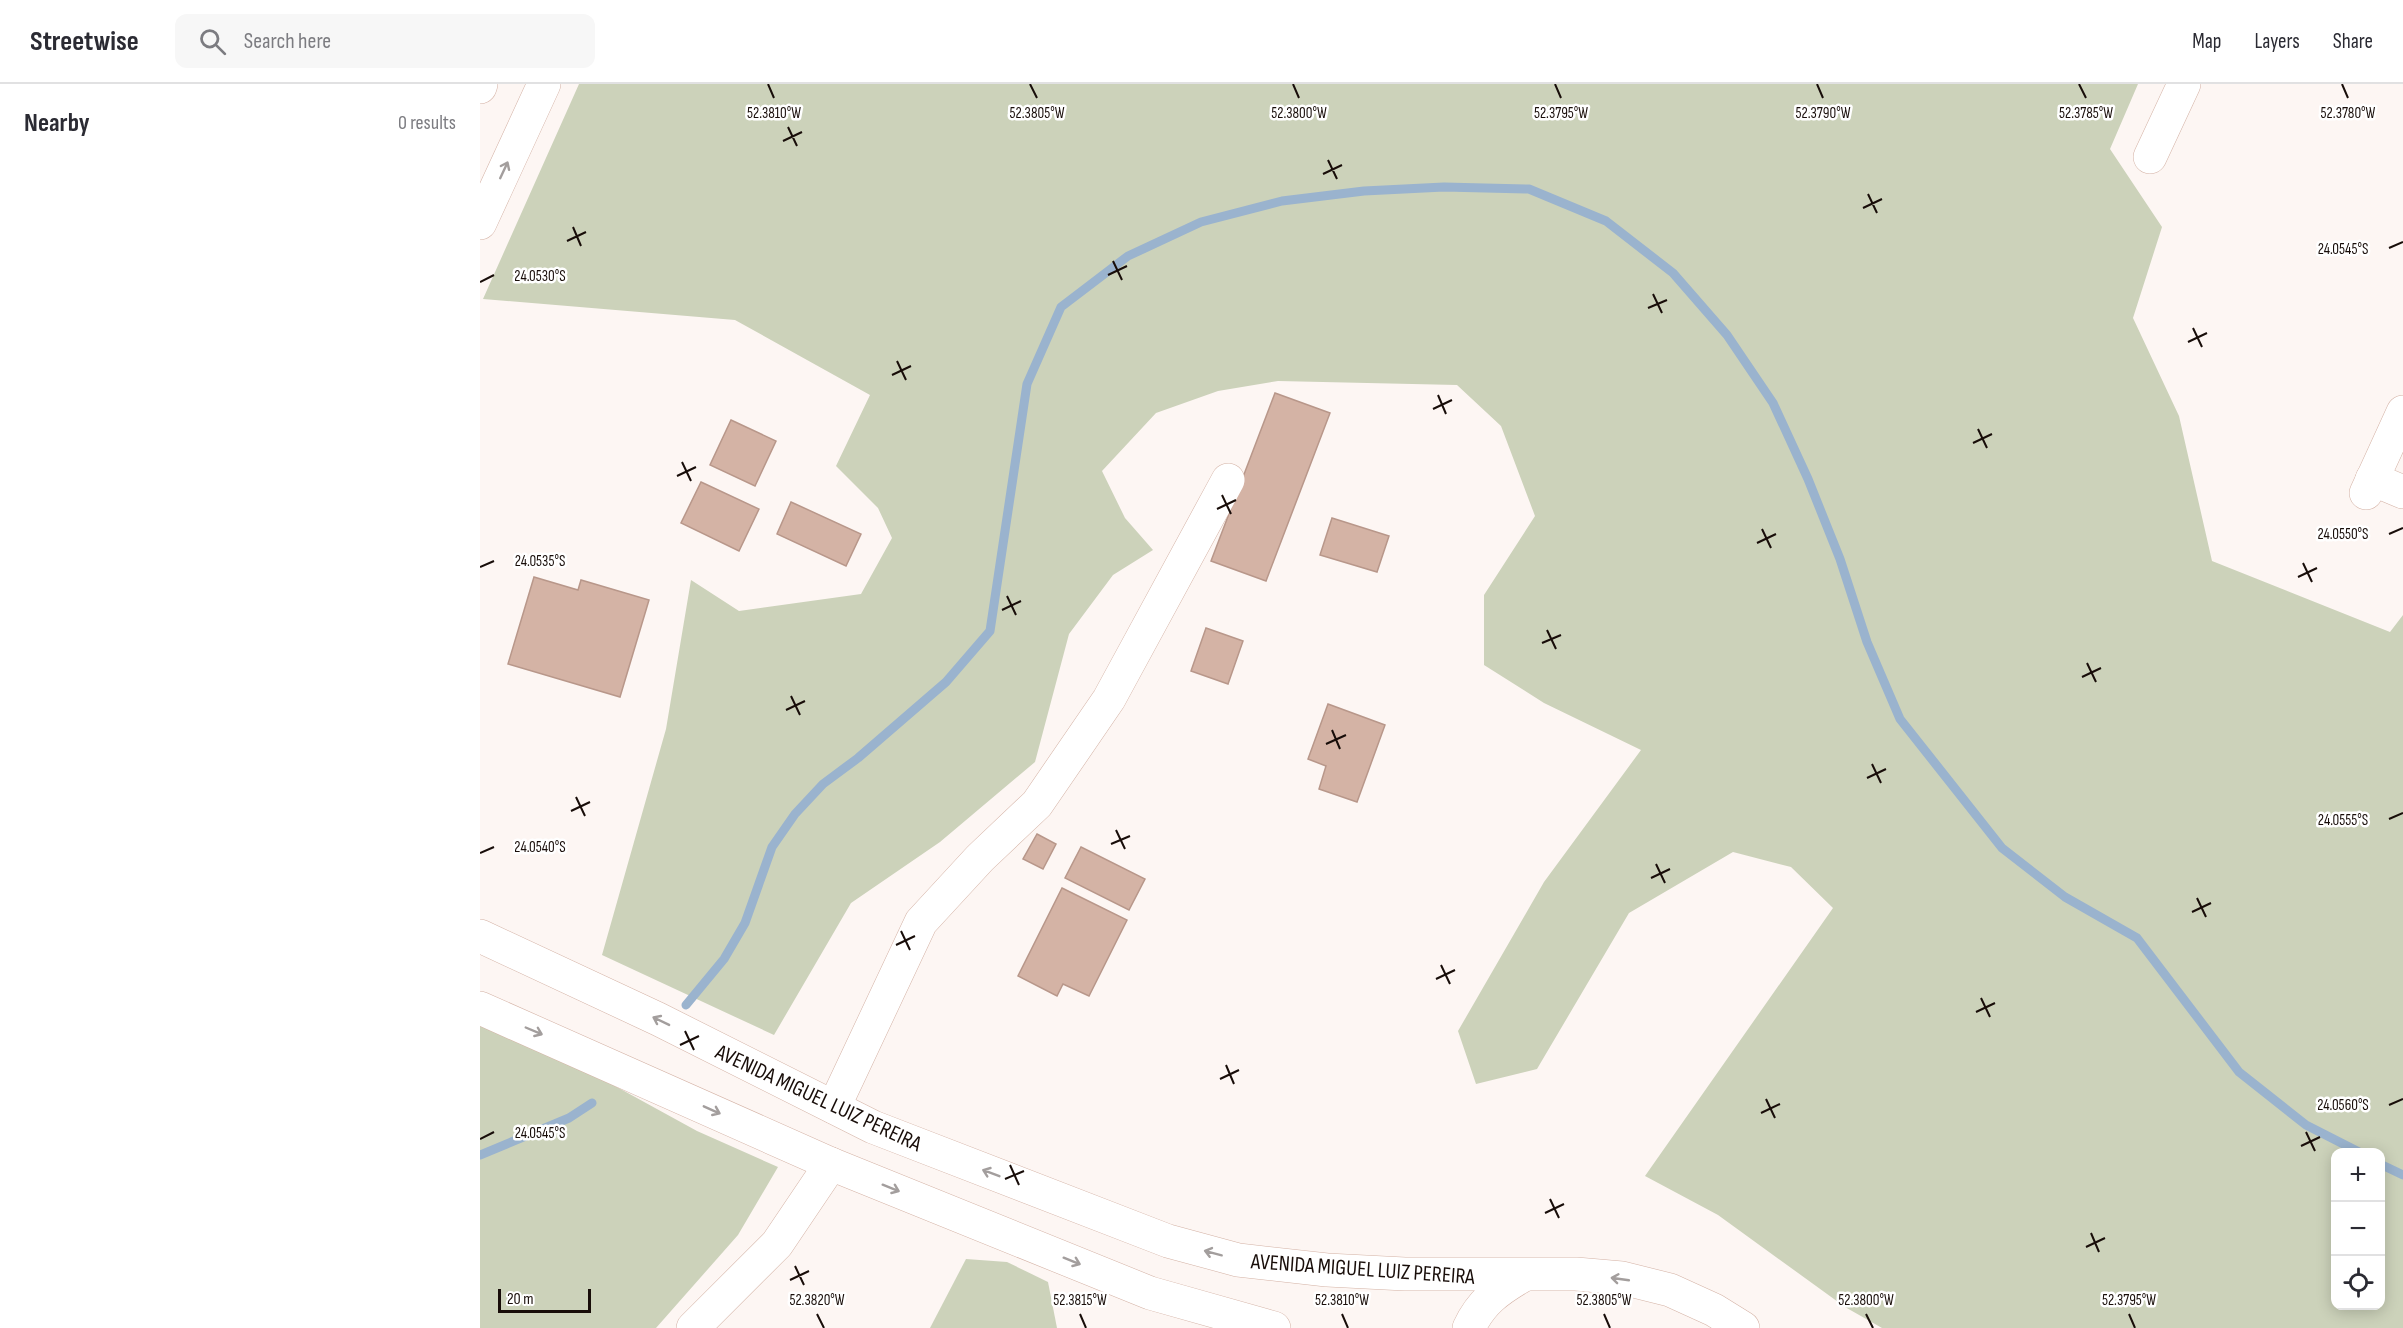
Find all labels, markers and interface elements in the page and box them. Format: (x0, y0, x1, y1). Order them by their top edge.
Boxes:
search box (175, 14, 595, 68)
text: Streetwise (30, 25, 139, 58)
icon: search (196, 25, 229, 58)
text: Search here (244, 28, 331, 55)
text: Map (2192, 29, 2221, 54)
text: Layers (2254, 29, 2300, 54)
text: Share (2333, 29, 2373, 54)
text: 52.3810°W (747, 104, 801, 123)
text: 52.3805°W (1010, 104, 1065, 123)
text: 52.3800°W (1271, 104, 1327, 123)
text: 52.3795°W (1534, 104, 1588, 123)
text: 52.3790°W (1796, 104, 1851, 123)
text: 52.3785°W (2059, 104, 2113, 123)
text: 52.3780°W (2321, 104, 2376, 123)
text: Nearby (24, 108, 90, 139)
text: 0 results (398, 111, 456, 135)
one-way arrow (499, 162, 511, 180)
text: 24.0545°S (2318, 240, 2368, 259)
text: 24.0530°S (514, 267, 566, 286)
text: 24.0550°S (2317, 525, 2369, 544)
text: 24.0535°S (515, 552, 565, 571)
text: 24.0555°S (2318, 811, 2368, 830)
text: 24.0540°S (514, 838, 566, 857)
one-way arrow (653, 1014, 671, 1026)
one-way arrow (524, 1026, 542, 1037)
street label: AVENIDA MIGUEL LUIZ PEREIRA (710, 1038, 926, 1158)
text: 24.0560°S (2317, 1096, 2369, 1115)
one-way arrow (702, 1105, 720, 1117)
text: 24.0545°S (515, 1124, 565, 1143)
map controls (2331, 1148, 2385, 1310)
button: + (2331, 1148, 2385, 1202)
one-way arrow (982, 1166, 1000, 1177)
one-way arrow (881, 1183, 899, 1194)
button: − (2331, 1202, 2385, 1256)
one-way arrow (1204, 1247, 1223, 1259)
street label: AVENIDA MIGUEL LUIZ PEREIRA (1249, 1248, 1476, 1291)
one-way arrow (1062, 1256, 1080, 1267)
button: locate (2331, 1256, 2385, 1310)
one-way arrow (1610, 1273, 1630, 1284)
scale bar (498, 1286, 591, 1314)
text: 20 m (507, 1290, 534, 1309)
text: 52.3820°W (789, 1291, 845, 1310)
text: 52.3815°W (1053, 1291, 1107, 1310)
text: 52.3810°W (1315, 1291, 1369, 1310)
text: 52.3805°W (1577, 1291, 1632, 1310)
text: 52.3800°W (1838, 1291, 1894, 1310)
text: 52.3795°W (2102, 1291, 2156, 1310)

